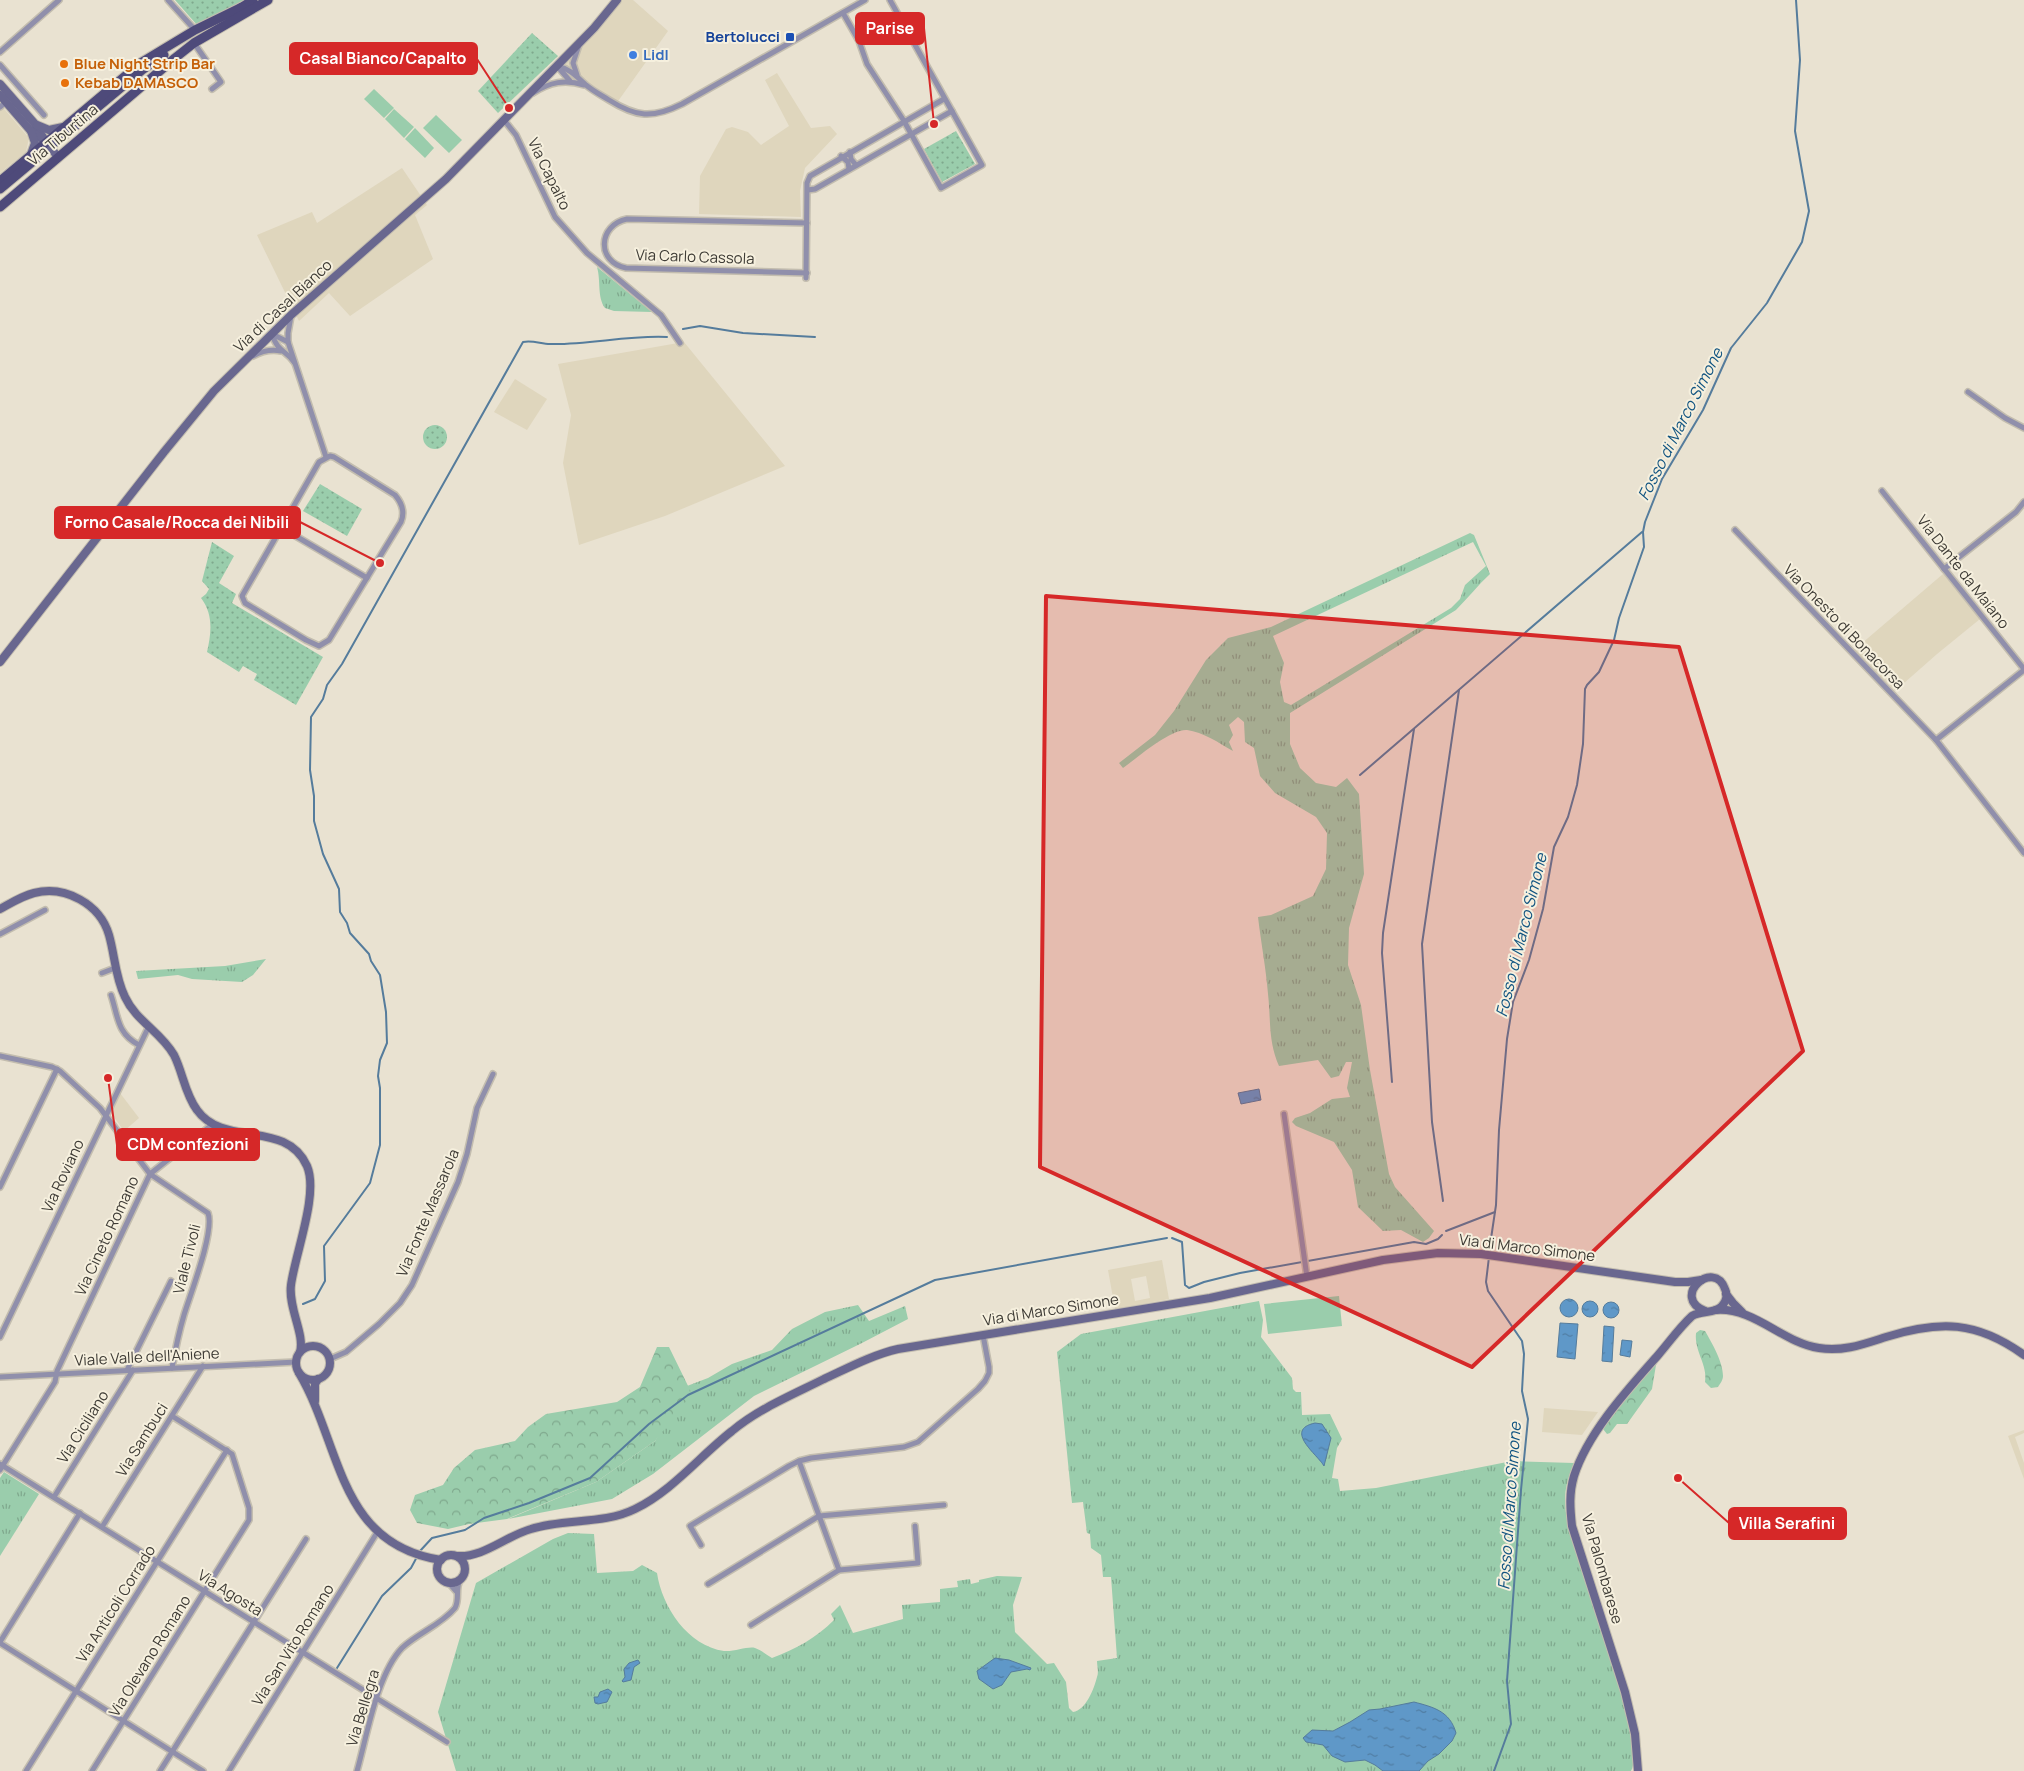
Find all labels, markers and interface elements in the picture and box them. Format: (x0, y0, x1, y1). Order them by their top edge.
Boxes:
callout: Parise (856, 13, 924, 44)
text: Parise (866, 17, 915, 39)
place label: Bertolucci (706, 26, 780, 47)
marker: Bertolucci (784, 31, 796, 43)
callout: Casal Bianco/Capalto (290, 43, 477, 74)
place label: Lidl (643, 44, 669, 65)
text: Casal Bianco/Capalto (299, 47, 467, 69)
marker: Lidl (627, 49, 639, 61)
place label: Blue Night Strip Bar (74, 53, 215, 74)
marker: Blue Night Strip Bar (58, 58, 70, 70)
place label: Kebab DAMASCO (75, 72, 198, 93)
marker: Kebab DAMASCO (59, 77, 71, 89)
street label: Via Tiburtina (23, 99, 102, 170)
street label: Via Capalto (523, 134, 576, 214)
street label: Via Carlo Cassola (635, 244, 755, 269)
street label: Via di Casal Bianco (229, 254, 337, 357)
water label: Fosso di Marco Simone (1632, 343, 1729, 504)
callout: Forno Casale/Rocca dei Nibili (55, 507, 300, 538)
street label: Via Dante da Maiano (1912, 510, 2015, 633)
text: Forno Casale/Rocca dei Nibili (65, 511, 289, 533)
street label: Via Onesto di Bonacorsa (1779, 559, 1910, 694)
water label: Fosso di Marco Simone (1490, 849, 1552, 1019)
callout: CDM confezioni (117, 1129, 259, 1160)
text: CDM confezioni (127, 1133, 249, 1155)
street label: Via Roviano (36, 1136, 89, 1216)
street label: Via Fonte Massarola (391, 1146, 464, 1280)
street label: Via Cineto Romano (70, 1172, 144, 1299)
street label: Viale Tivoli (168, 1222, 205, 1296)
street label: Via di Marco Simone (1458, 1229, 1597, 1266)
street label: Via di Marco Simone (982, 1288, 1120, 1331)
street label: Viale Valle dell'Aniene (74, 1342, 220, 1371)
street label: Via Ciciliano (52, 1386, 113, 1467)
street label: Via Sambuci (111, 1399, 173, 1481)
water label: Fosso di Marco Simone (1492, 1420, 1526, 1590)
callout: Villa Serafini (1729, 1508, 1846, 1539)
street label: Via Palombarese (1577, 1511, 1628, 1627)
text: Villa Serafini (1739, 1512, 1835, 1534)
street label: Via Anticoli Corrado (71, 1541, 160, 1666)
street label: Via Agosta (194, 1564, 267, 1621)
street label: Via San Vito Romano (247, 1580, 339, 1710)
street label: Via Olevano Romano (104, 1591, 196, 1721)
street label: Via Bellegra (341, 1667, 384, 1749)

